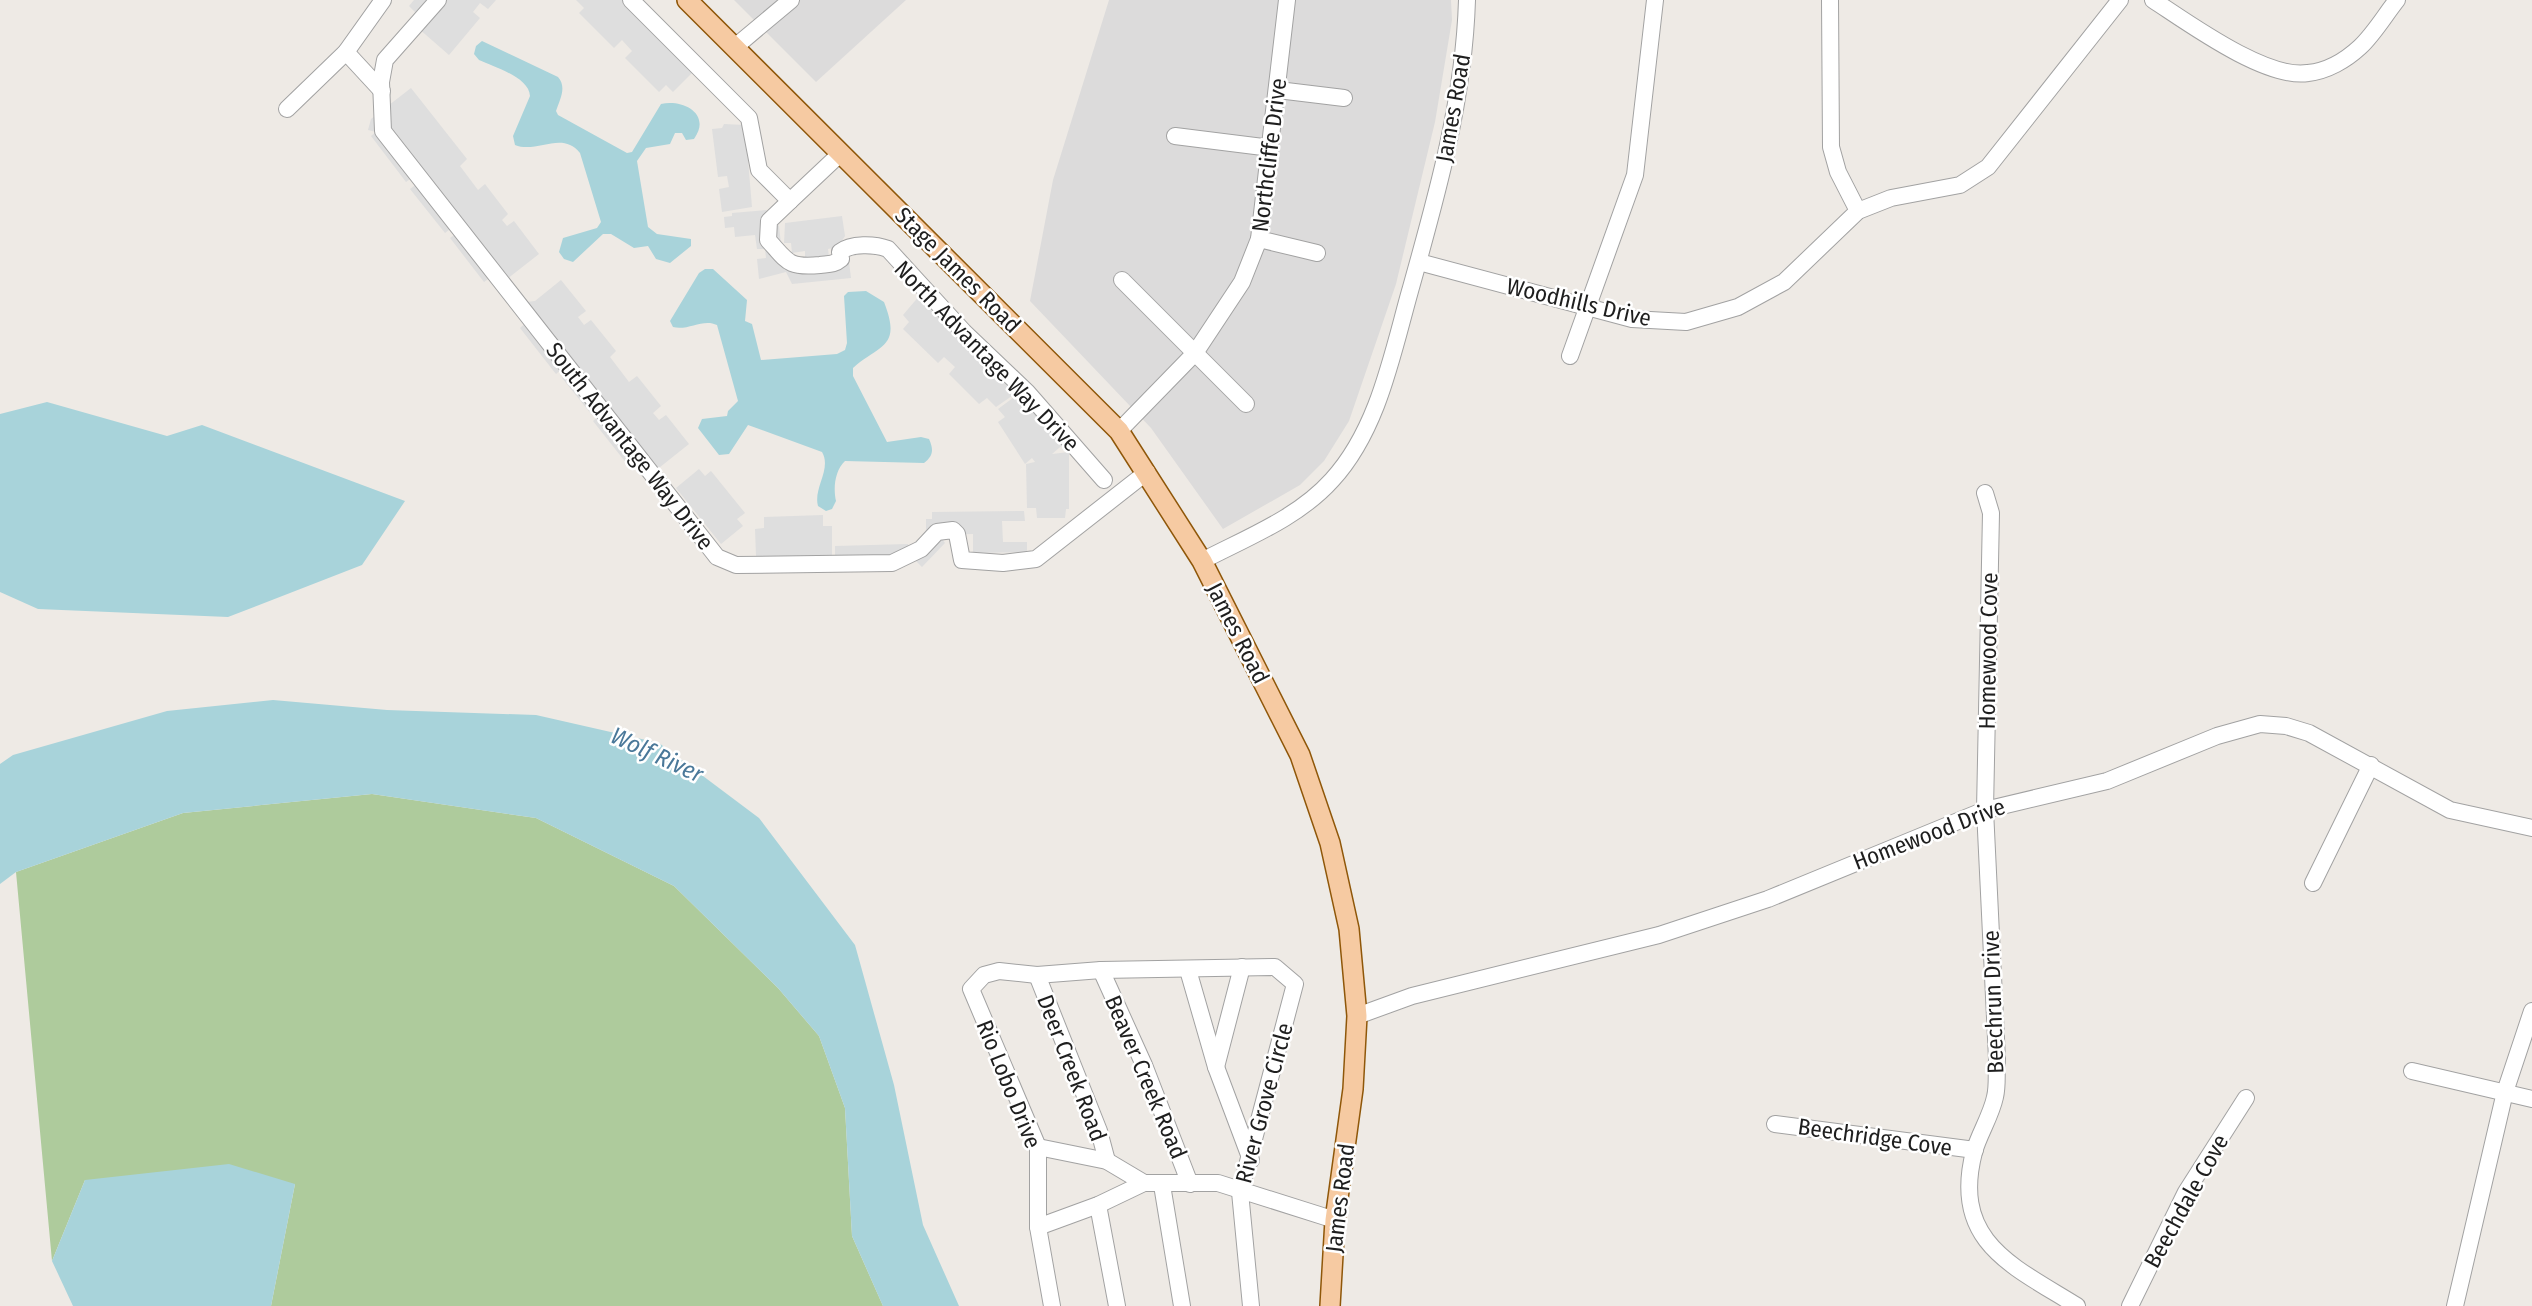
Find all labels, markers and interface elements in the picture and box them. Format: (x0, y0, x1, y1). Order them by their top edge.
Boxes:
street label: James Road (1430, 52, 1476, 164)
street label: Northcliffe Drive (1246, 76, 1292, 234)
street label: Stage James Road (889, 201, 1027, 339)
street label: North Advantage Way Drive (889, 255, 1085, 457)
street label: Woodhills Drive (1504, 272, 1654, 332)
street label: South Advantage Way Drive (540, 337, 720, 555)
street label: Homewood Cove (1973, 572, 2003, 730)
street label: James Road (1201, 578, 1275, 688)
water label: Wolf River (607, 722, 708, 789)
street label: Homewood Drive (1849, 792, 2009, 876)
street label: Beechrun Drive (1977, 930, 2009, 1074)
street label: Deer Creek Road (1031, 991, 1113, 1145)
street label: Beaver Creek Road (1099, 991, 1193, 1163)
street label: Rio Lobo Drive (971, 1016, 1047, 1152)
street label: River Grove Circle (1229, 1020, 1299, 1186)
street label: Beechridge Cove (1796, 1112, 1954, 1162)
street label: Beechdale Cove (2138, 1129, 2234, 1273)
street label: James Road (1319, 1142, 1361, 1254)

